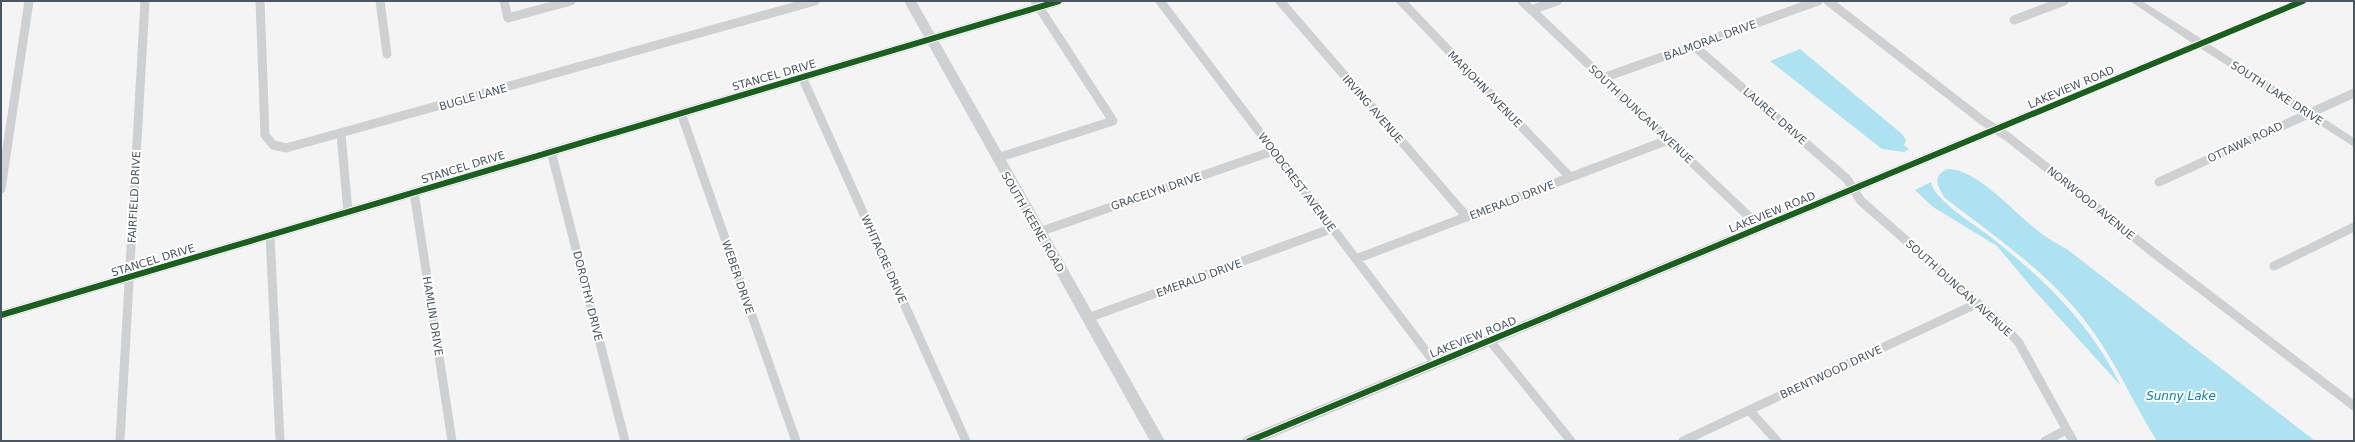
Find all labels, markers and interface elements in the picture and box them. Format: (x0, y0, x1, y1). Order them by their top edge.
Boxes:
street label: BALMORAL DRIVE (1662, 18, 1758, 63)
street label: MARJOHN AVENUE (1445, 48, 1524, 130)
street label: STANCEL DRIVE (731, 57, 818, 94)
street label: SOUTH LAKE DRIVE (2228, 59, 2325, 128)
street label: SOUTH DUNCAN AVENUE (1586, 62, 1696, 166)
street label: LAKEVIEW ROAD (2026, 63, 2116, 111)
street label: IRVING AVENUE (1340, 73, 1406, 146)
street label: BUGLE LANE (438, 82, 509, 113)
street label: LAUREL DRIVE (1740, 85, 1809, 148)
street label: OTTAWA ROAD (2206, 119, 2285, 166)
street label: WOODCREST AVENUE (1255, 130, 1338, 234)
street label: STANCEL DRIVE (420, 149, 507, 186)
street label: FAIRFIELD DRIVE (126, 151, 143, 243)
street label: NORWOOD AVENUE (2044, 164, 2137, 243)
street label: SOUTH KEENE ROAD (998, 170, 1067, 275)
street label: GRACELYN DRIVE (1109, 170, 1203, 213)
street label: EMERALD DRIVE (1468, 178, 1557, 223)
street label: LAKEVIEW ROAD (1727, 189, 1817, 236)
street label: WHITACRE DRIVE (858, 213, 909, 305)
street label: SOUTH DUNCAN AVENUE (1903, 237, 2014, 340)
street label: WEBER DRIVE (719, 239, 756, 316)
street label: STANCEL DRIVE (110, 242, 197, 279)
street label: DOROTHY DRIVE (570, 250, 605, 343)
street label: EMERALD DRIVE (1155, 257, 1244, 300)
street label: HAMLIN DRIVE (420, 275, 445, 357)
street label: LAKEVIEW ROAD (1428, 314, 1518, 361)
street label: BRENTWOOD DRIVE (1778, 343, 1884, 402)
water label: Sunny Lake (2146, 389, 2216, 403)

